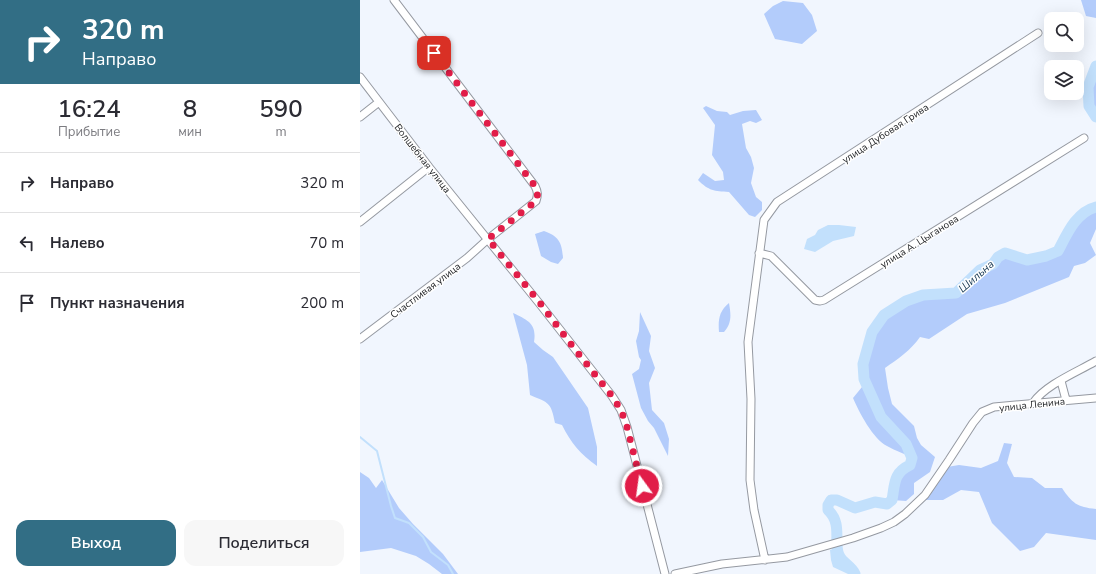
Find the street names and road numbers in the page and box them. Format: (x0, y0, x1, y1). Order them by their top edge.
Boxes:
street label: улица Дубовая Грива (840, 101, 932, 167)
street label: Волшебная улица (391, 121, 454, 196)
street label: улица А. Цыганова (878, 212, 961, 272)
street label: Счастливая улица (387, 260, 464, 322)
street label: улица Ленина (998, 395, 1066, 415)

